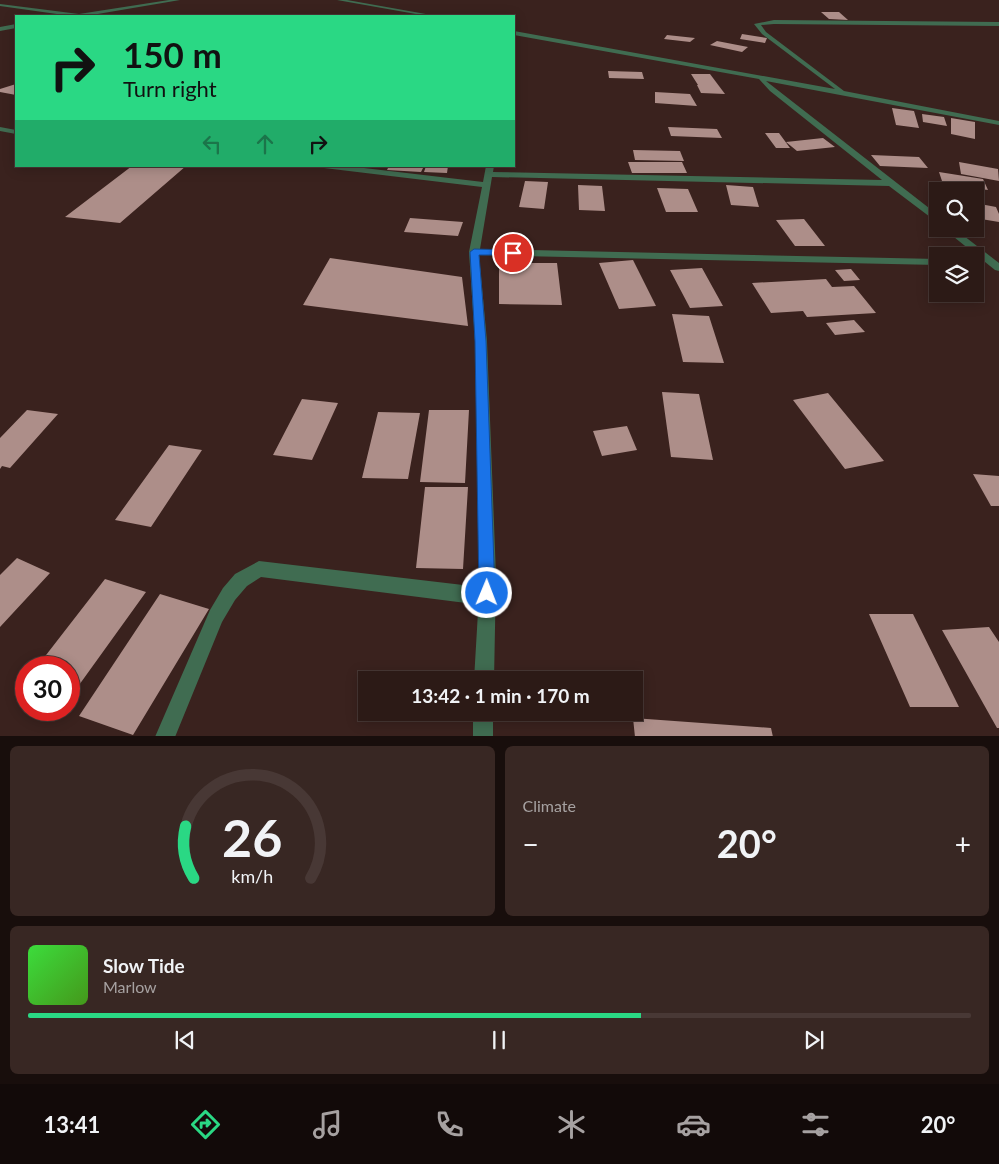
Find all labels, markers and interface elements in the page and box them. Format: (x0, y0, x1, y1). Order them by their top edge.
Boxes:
text: 150 m (123, 33, 222, 75)
icon: right (40, 35, 105, 100)
text: Turn right (123, 75, 217, 102)
icon: left (198, 130, 226, 158)
icon: ahead (251, 130, 279, 158)
icon: right (304, 130, 332, 158)
map controls (929, 182, 984, 302)
button: search (929, 182, 984, 237)
pin (492, 232, 534, 274)
icon: arrive (499, 239, 527, 267)
button: layers (929, 247, 984, 302)
position arrow (460, 566, 512, 618)
speed limit sign: 30 (15, 656, 80, 721)
text: 13:42 · 1 min · 170 m (411, 684, 590, 707)
text: Climate (523, 796, 576, 815)
text: 26 (222, 806, 282, 868)
text: 20° (717, 820, 777, 866)
text: − (523, 827, 539, 861)
text: + (955, 827, 971, 861)
text: km/h (231, 865, 273, 887)
text: Slow Tide (103, 954, 185, 977)
text: Marlow (103, 977, 157, 996)
icon: previous (171, 1026, 199, 1054)
icon: pause (485, 1026, 513, 1054)
icon: next (800, 1026, 828, 1054)
icon: directions (188, 1107, 223, 1142)
icon: music (310, 1107, 345, 1142)
icon: phone (432, 1107, 467, 1142)
icon: climate (554, 1107, 589, 1142)
icon: car (676, 1107, 711, 1142)
icon: filters (798, 1107, 833, 1142)
text: 13:41 (44, 1111, 100, 1138)
text: 20° (921, 1111, 955, 1138)

